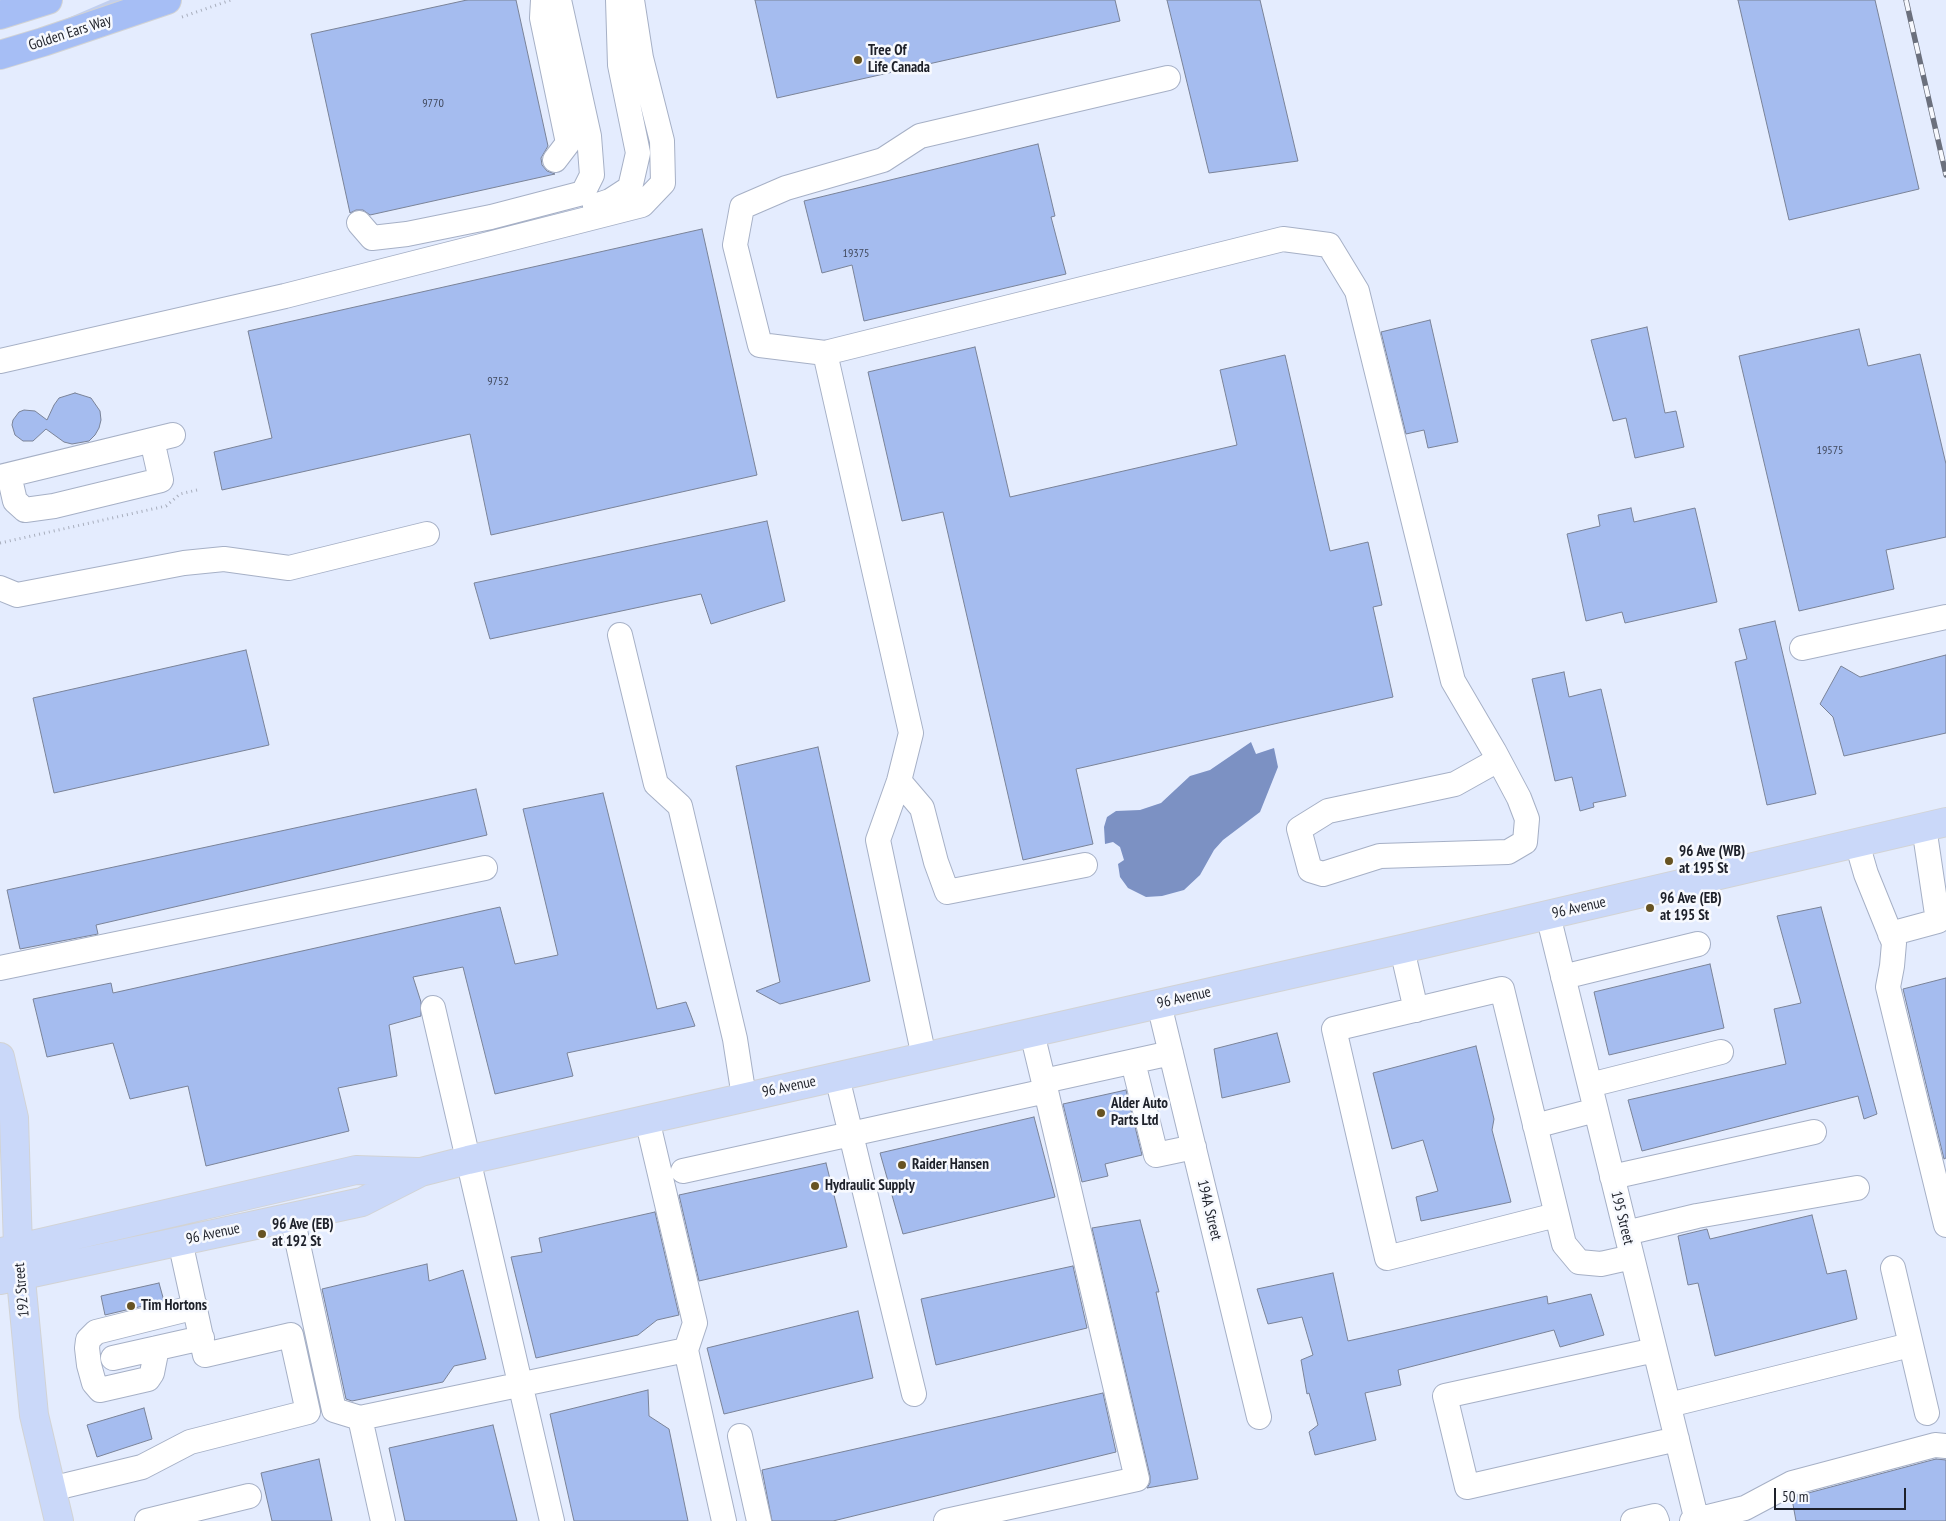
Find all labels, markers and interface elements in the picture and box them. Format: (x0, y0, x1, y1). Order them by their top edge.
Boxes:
street label: Golden Ears Way (26, 11, 114, 55)
place label: Tree Of Life Canada (868, 42, 930, 77)
marker: Tree Of Life Canada (852, 54, 864, 66)
house number: 9770 (422, 97, 444, 111)
house number: 19375 (843, 247, 869, 261)
house number: 9752 (487, 375, 509, 389)
house number: 19575 (1817, 444, 1843, 458)
place label: 96 Ave (WB) at 195 St (1679, 843, 1745, 878)
marker: 96 Ave (WB) at 195 St (1663, 855, 1675, 867)
place label: 96 Ave (EB) at 195 St (1660, 890, 1722, 925)
street label: 96 Avenue (1550, 893, 1608, 923)
marker: 96 Ave (EB) at 195 St (1644, 902, 1656, 914)
street label: 96 Avenue (1155, 983, 1213, 1013)
street label: 96 Avenue (760, 1073, 818, 1101)
place label: Alder Auto Parts Ltd (1111, 1095, 1168, 1130)
marker: Alder Auto Parts Ltd (1095, 1107, 1107, 1119)
place label: Raider Hansen (912, 1156, 989, 1174)
marker: Raider Hansen (896, 1159, 908, 1171)
place label: Hydraulic Supply (825, 1177, 915, 1195)
street label: 194A Street (1193, 1178, 1225, 1242)
marker: Hydraulic Supply (809, 1180, 821, 1192)
street label: 195 Street (1607, 1189, 1637, 1247)
place label: 96 Ave (EB) at 192 St (272, 1216, 334, 1251)
street label: 96 Avenue (184, 1220, 242, 1248)
marker: 96 Ave (EB) at 192 St (256, 1228, 268, 1240)
street label: 192 Street (11, 1262, 33, 1318)
place label: Tim Hortons (141, 1297, 207, 1315)
marker: Tim Hortons (125, 1300, 137, 1312)
scale bar (1776, 1478, 1908, 1510)
text: 50 m (1782, 1487, 1808, 1506)

